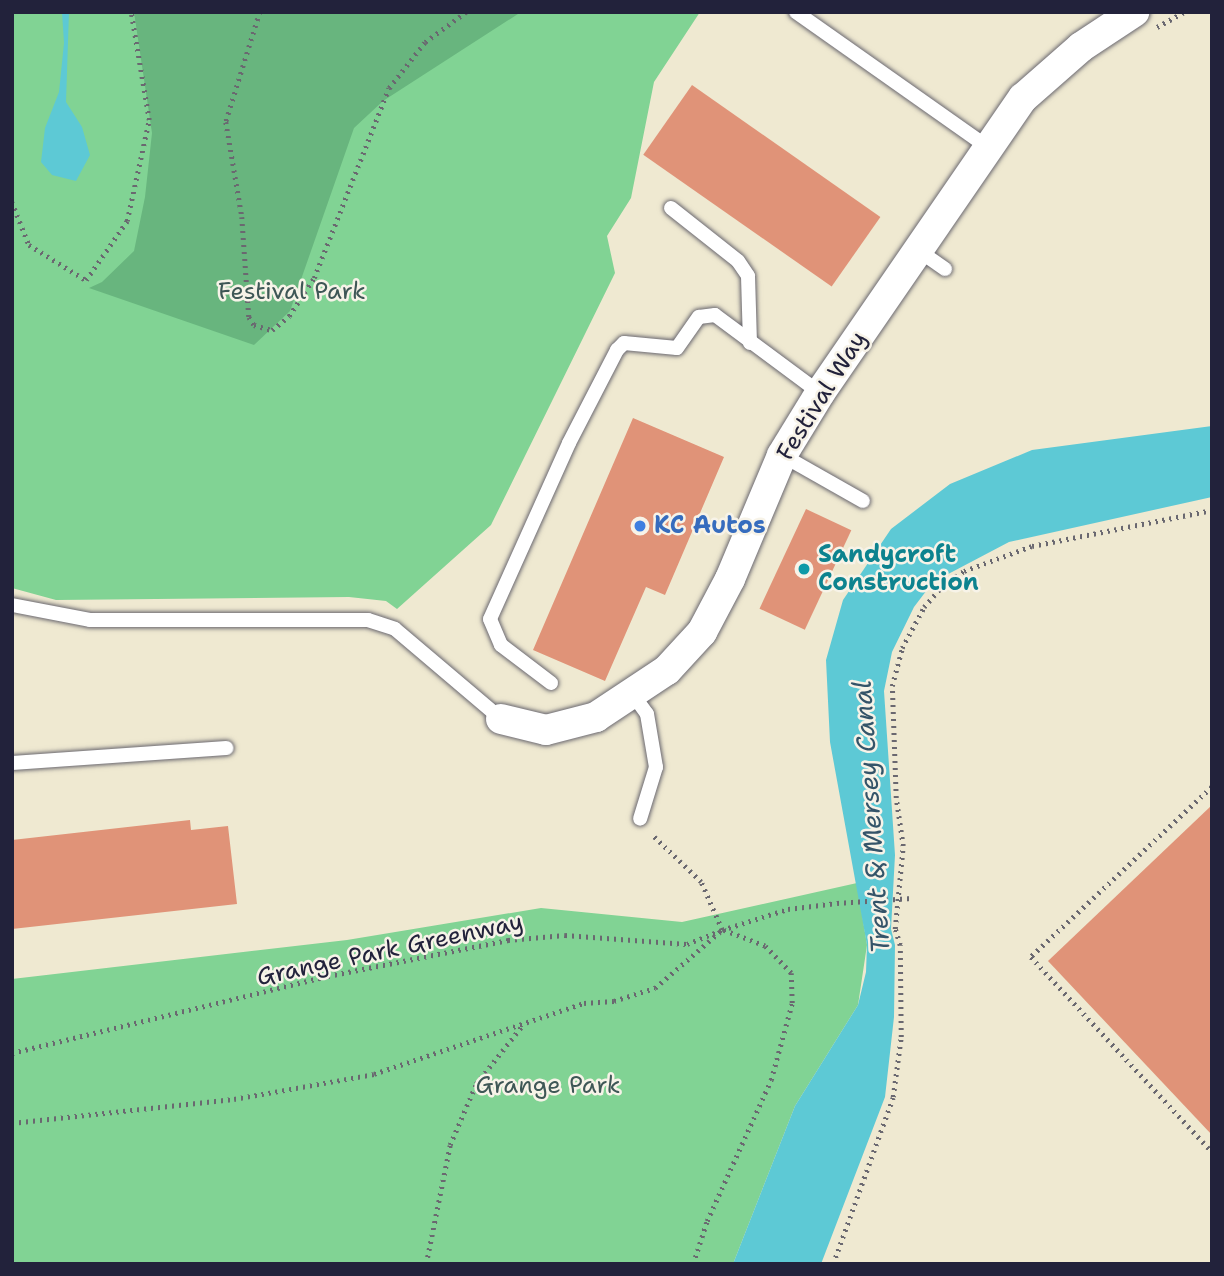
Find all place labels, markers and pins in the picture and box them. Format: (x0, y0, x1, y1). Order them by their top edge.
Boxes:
place label: KC Autos (654, 512, 766, 540)
marker: KC Autos (632, 518, 648, 534)
place label: Sandycroft Construction (818, 541, 979, 597)
marker: Sandycroft Construction (796, 561, 812, 577)

